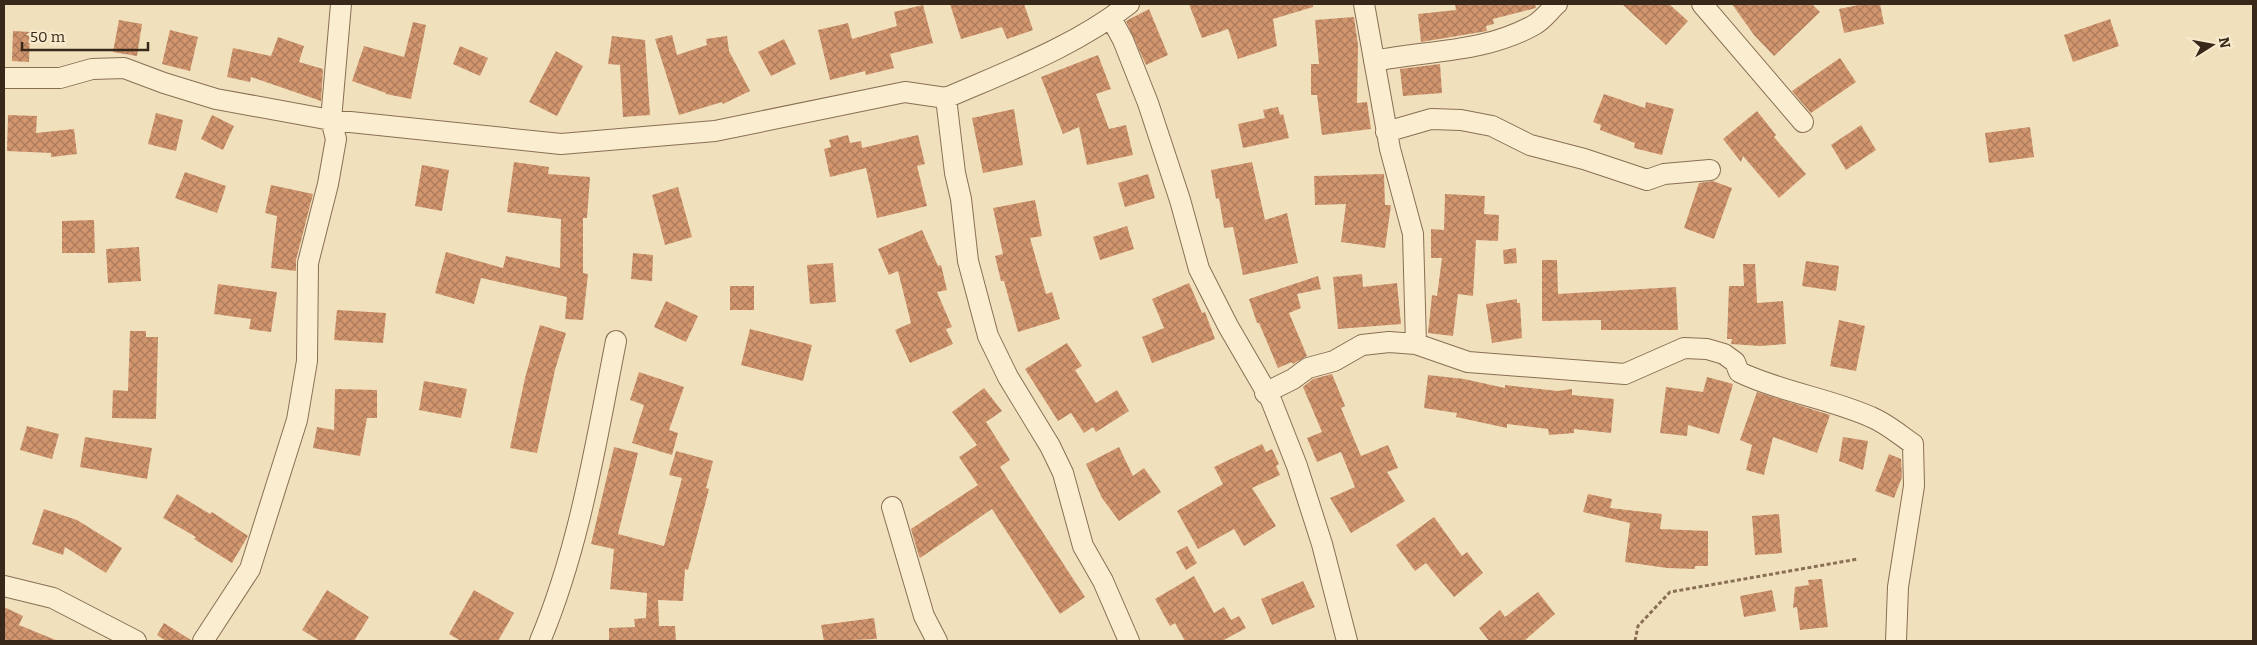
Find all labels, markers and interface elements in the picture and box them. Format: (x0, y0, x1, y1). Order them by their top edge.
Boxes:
scale bar (22, 20, 149, 52)
north arrow (2187, 20, 2237, 70)
text: 50 m (30, 28, 66, 46)
text: N (2215, 36, 2234, 50)

